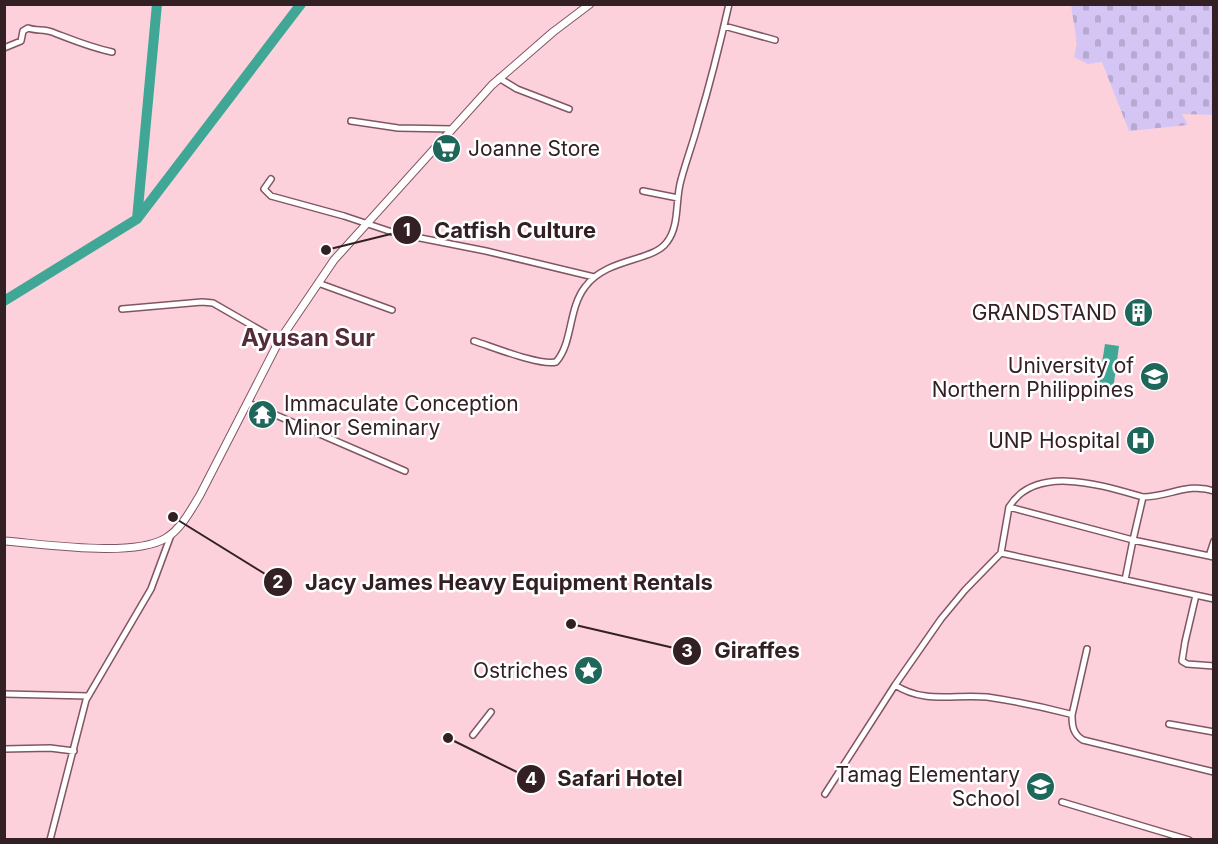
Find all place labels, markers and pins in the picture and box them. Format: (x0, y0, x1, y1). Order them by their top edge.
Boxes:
supermarket icon: Joanne Store (431, 132, 463, 164)
place label: Joanne Store (468, 136, 600, 161)
callout: Catfish Culture (392, 210, 608, 250)
building icon: GRANDSTAND (1122, 296, 1154, 328)
place label: GRANDSTAND (972, 300, 1117, 325)
place label: University of Northern Philippines (932, 353, 1134, 402)
school or university icon: University of Northern Philippines (1139, 361, 1171, 393)
place label: Immaculate Conception Minor Seminary (284, 391, 519, 440)
temple icon: Immaculate Conception Minor Seminary (247, 399, 279, 431)
hospital icon: UNP Hospital (1125, 424, 1157, 456)
place label: UNP Hospital (988, 428, 1120, 453)
callout: Jacy James Heavy Equipment Rentals (263, 562, 725, 602)
callout: Giraffes (672, 631, 811, 671)
place icon: Ostriches (573, 654, 605, 686)
place label: Ostriches (473, 658, 568, 683)
callout: Safari Hotel (516, 759, 695, 799)
place label: Tamag Elementary School (835, 762, 1020, 811)
school or university icon: Tamag Elementary School (1025, 770, 1057, 802)

